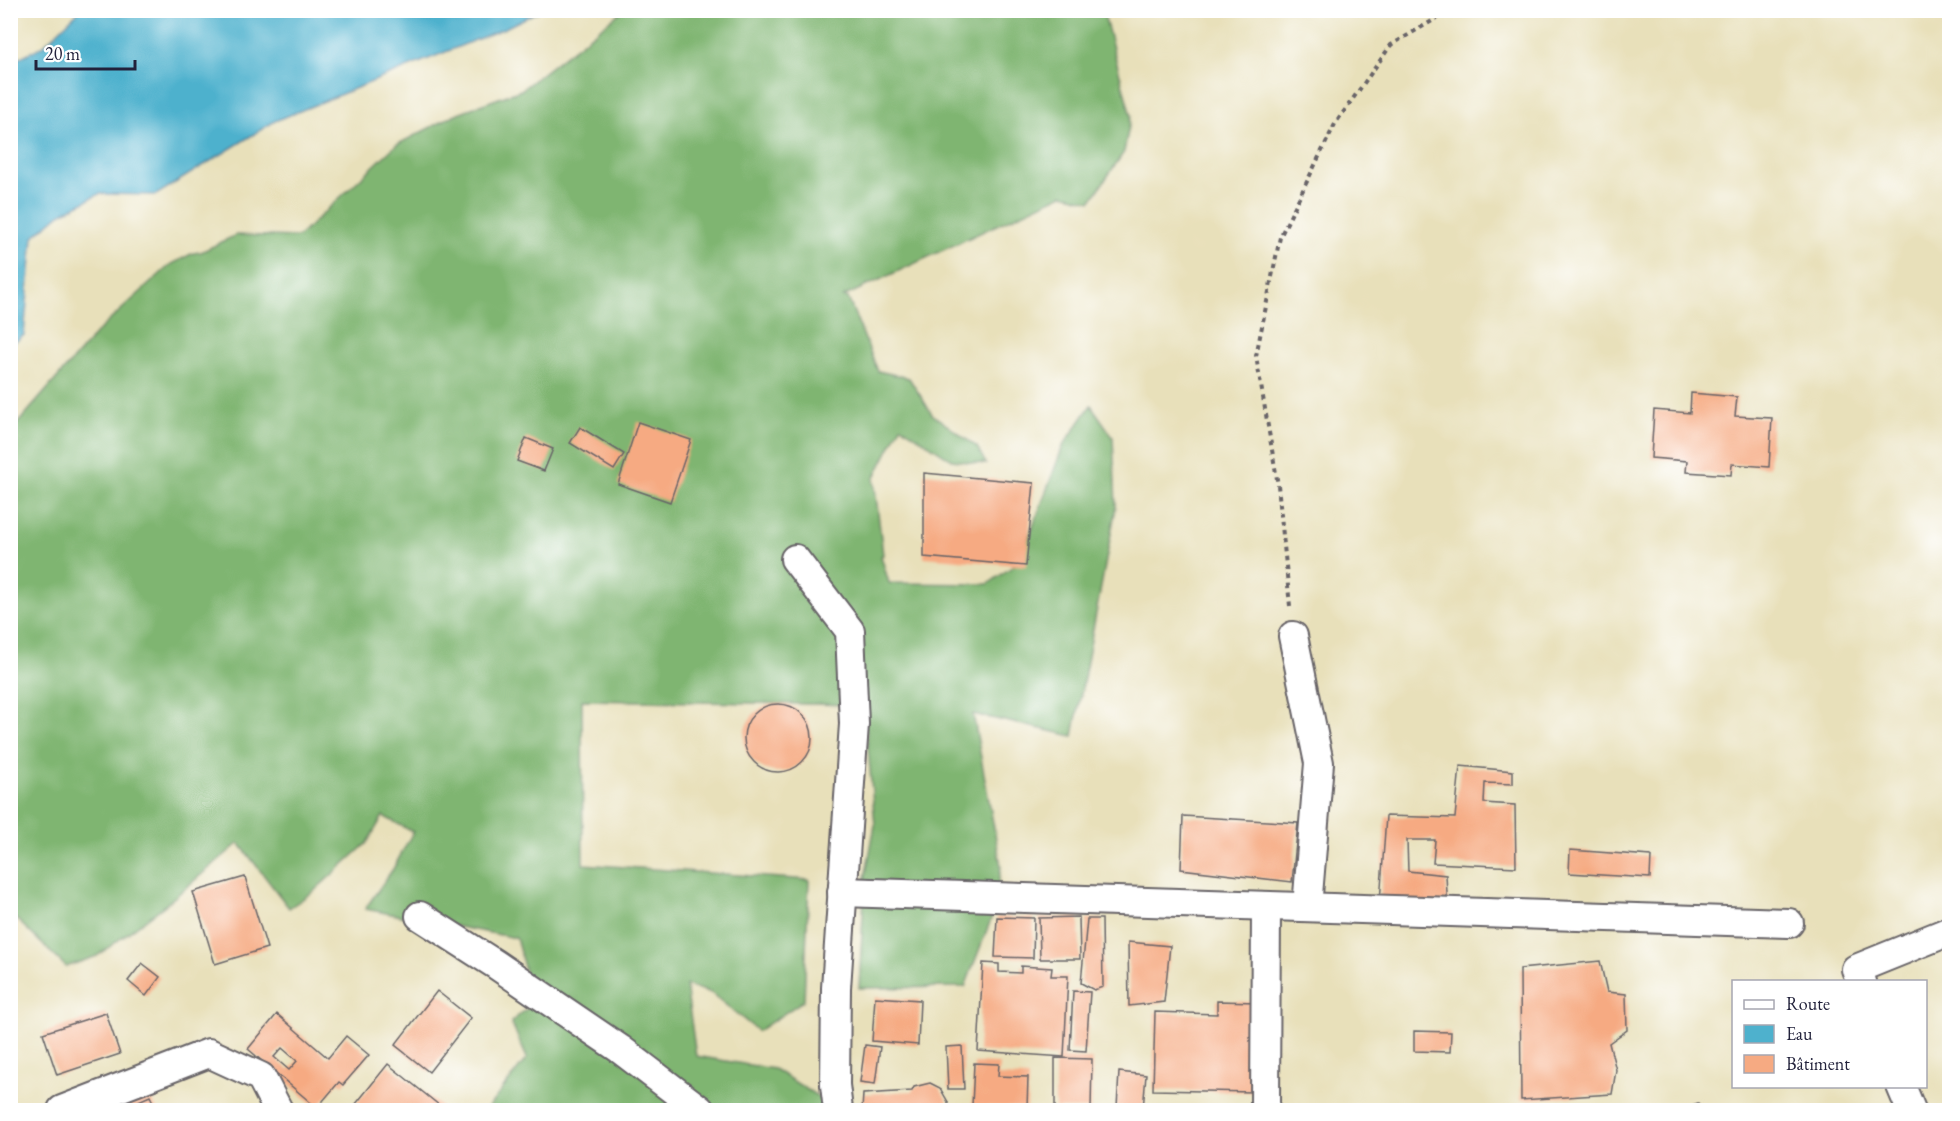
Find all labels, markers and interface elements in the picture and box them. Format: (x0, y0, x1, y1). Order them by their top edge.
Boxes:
scale bar (36, 33, 135, 71)
text: 20 m (45, 42, 80, 65)
legend (1732, 980, 1927, 1088)
text: Route (1786, 992, 1830, 1015)
text: Eau (1786, 1022, 1813, 1045)
text: Bâtiment (1786, 1052, 1850, 1075)

